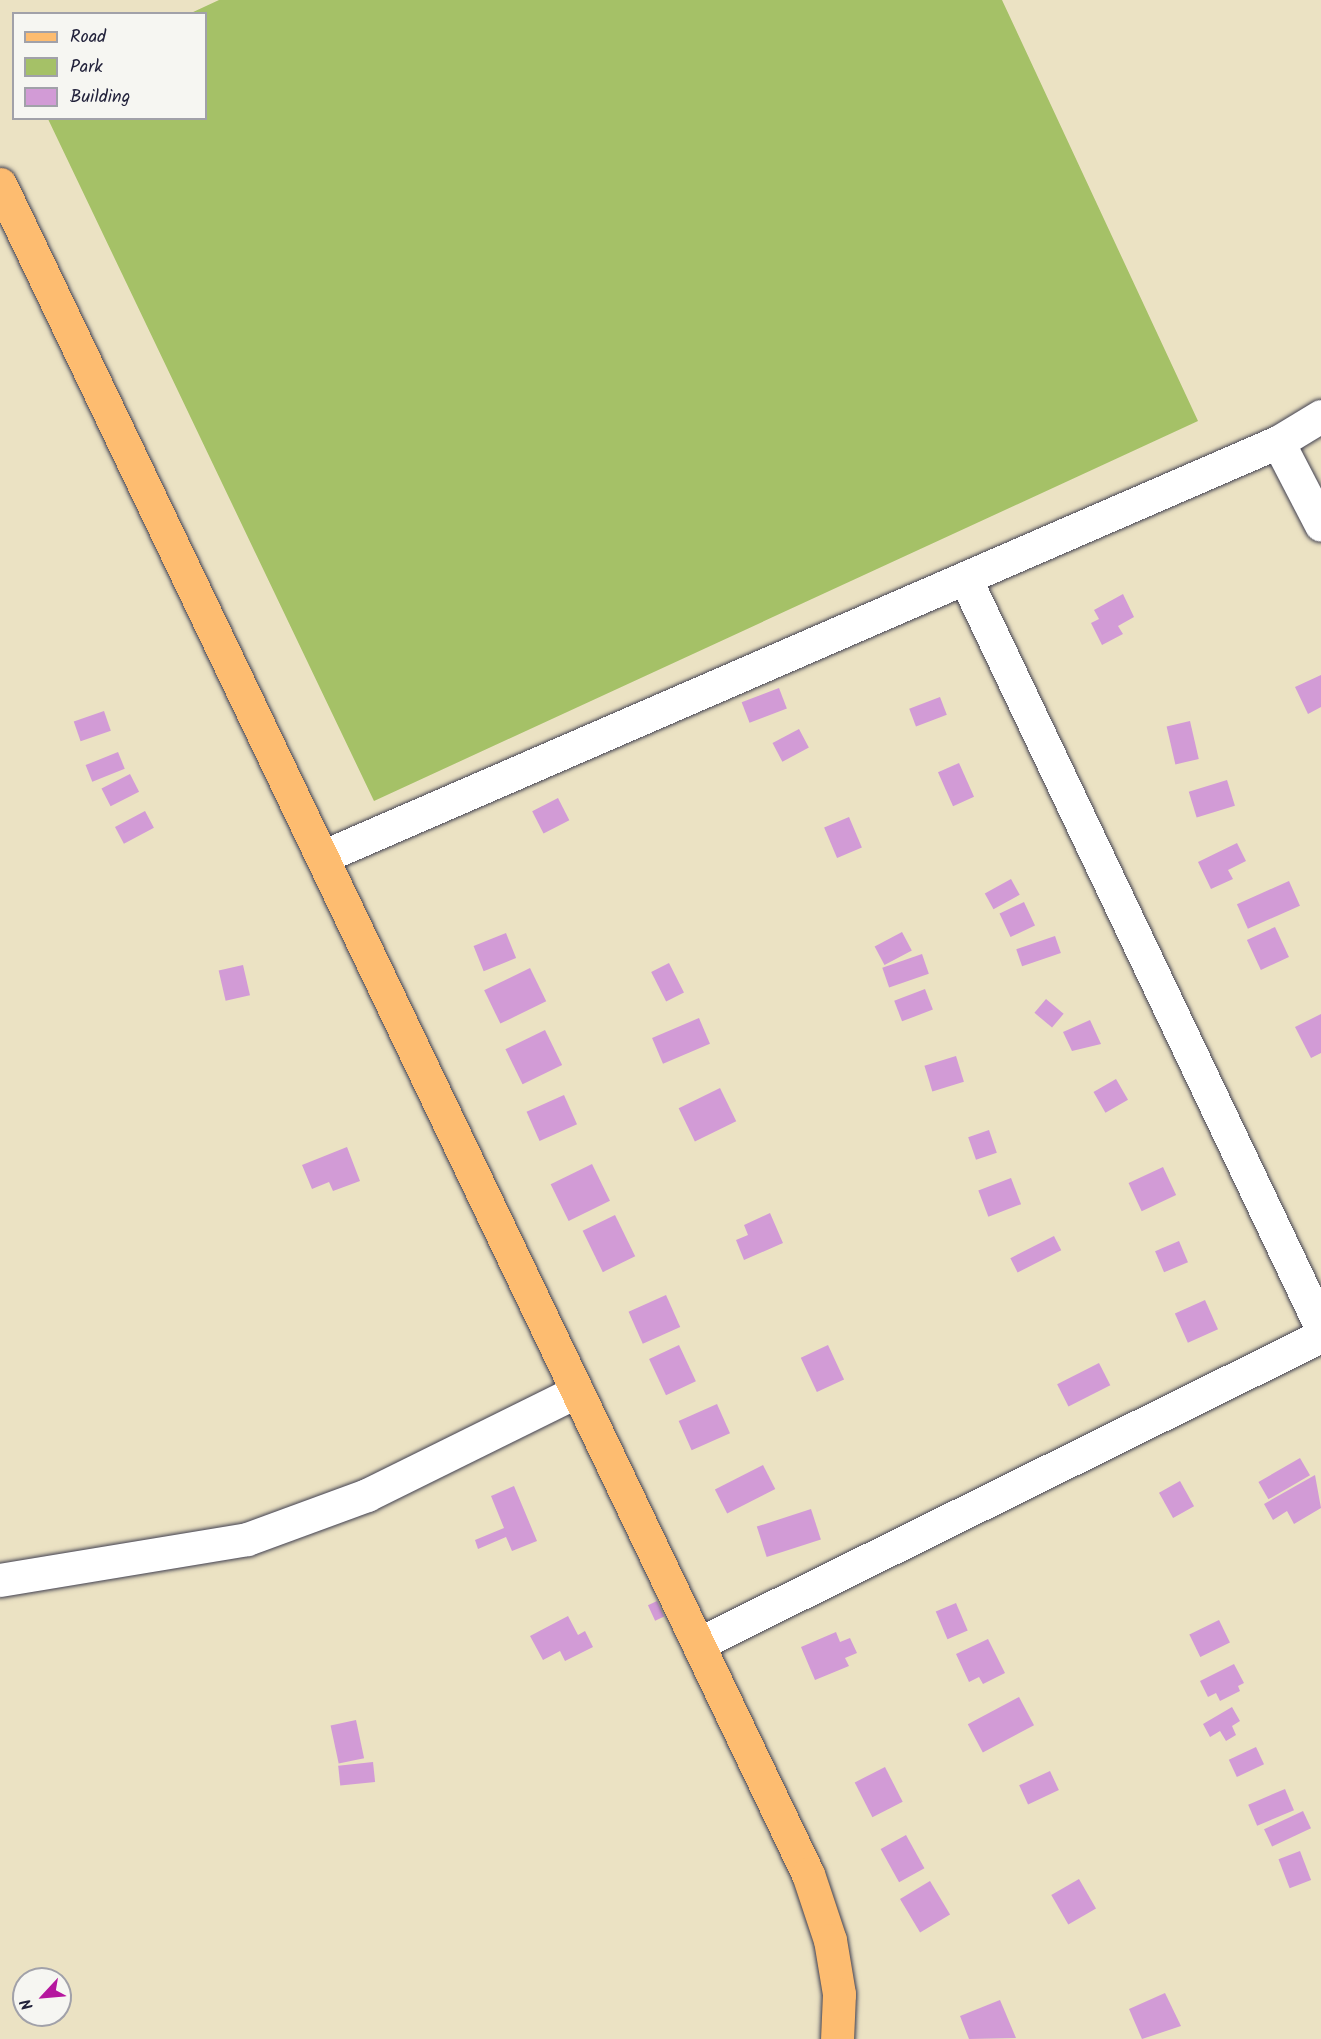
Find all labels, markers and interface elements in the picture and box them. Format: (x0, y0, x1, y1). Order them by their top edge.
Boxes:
legend (12, 12, 207, 120)
text: Road (70, 23, 106, 52)
text: Park (70, 53, 103, 82)
text: Building (70, 83, 130, 112)
north arrow (12, 1967, 72, 2027)
text: N (14, 1994, 41, 2014)

